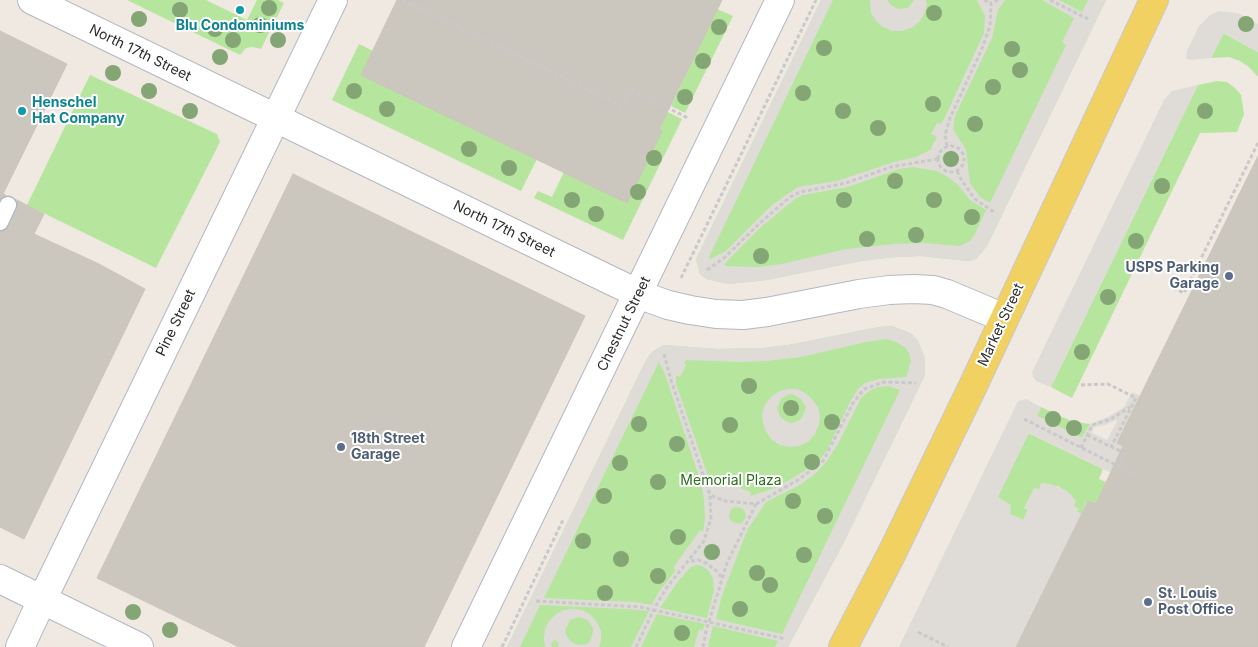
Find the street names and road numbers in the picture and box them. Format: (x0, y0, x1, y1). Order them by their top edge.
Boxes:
street label: North 17th Street (86, 21, 194, 85)
street label: North 17th Street (450, 197, 558, 261)
street label: Chestnut Street (594, 274, 654, 374)
street label: Market Street (974, 281, 1028, 369)
street label: Pine Street (153, 287, 199, 359)

